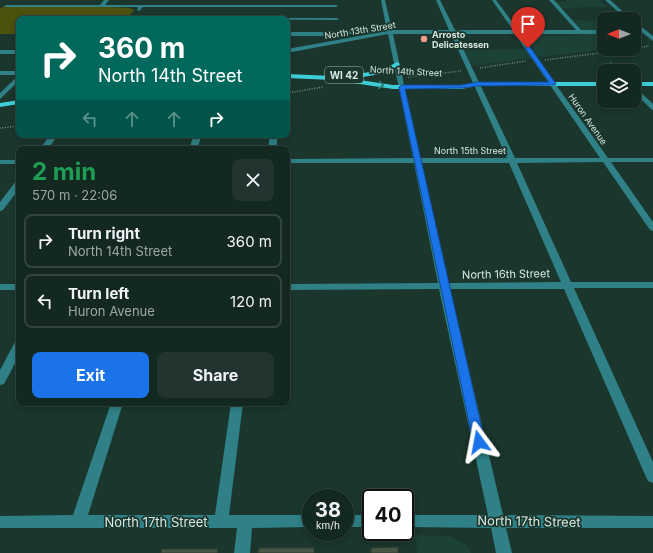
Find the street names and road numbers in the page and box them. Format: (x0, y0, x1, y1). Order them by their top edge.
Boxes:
street label: North 13th Street (324, 19, 396, 41)
street label: North 14th Street (370, 64, 442, 78)
road number: WI 42 (325, 67, 363, 83)
street label: Huron Avenue (566, 91, 610, 147)
street label: North 15th Street (434, 145, 506, 156)
street label: North 16th Street (462, 266, 550, 282)
street label: North 17th Street (477, 512, 581, 530)
street label: North 17th Street (104, 514, 208, 530)

